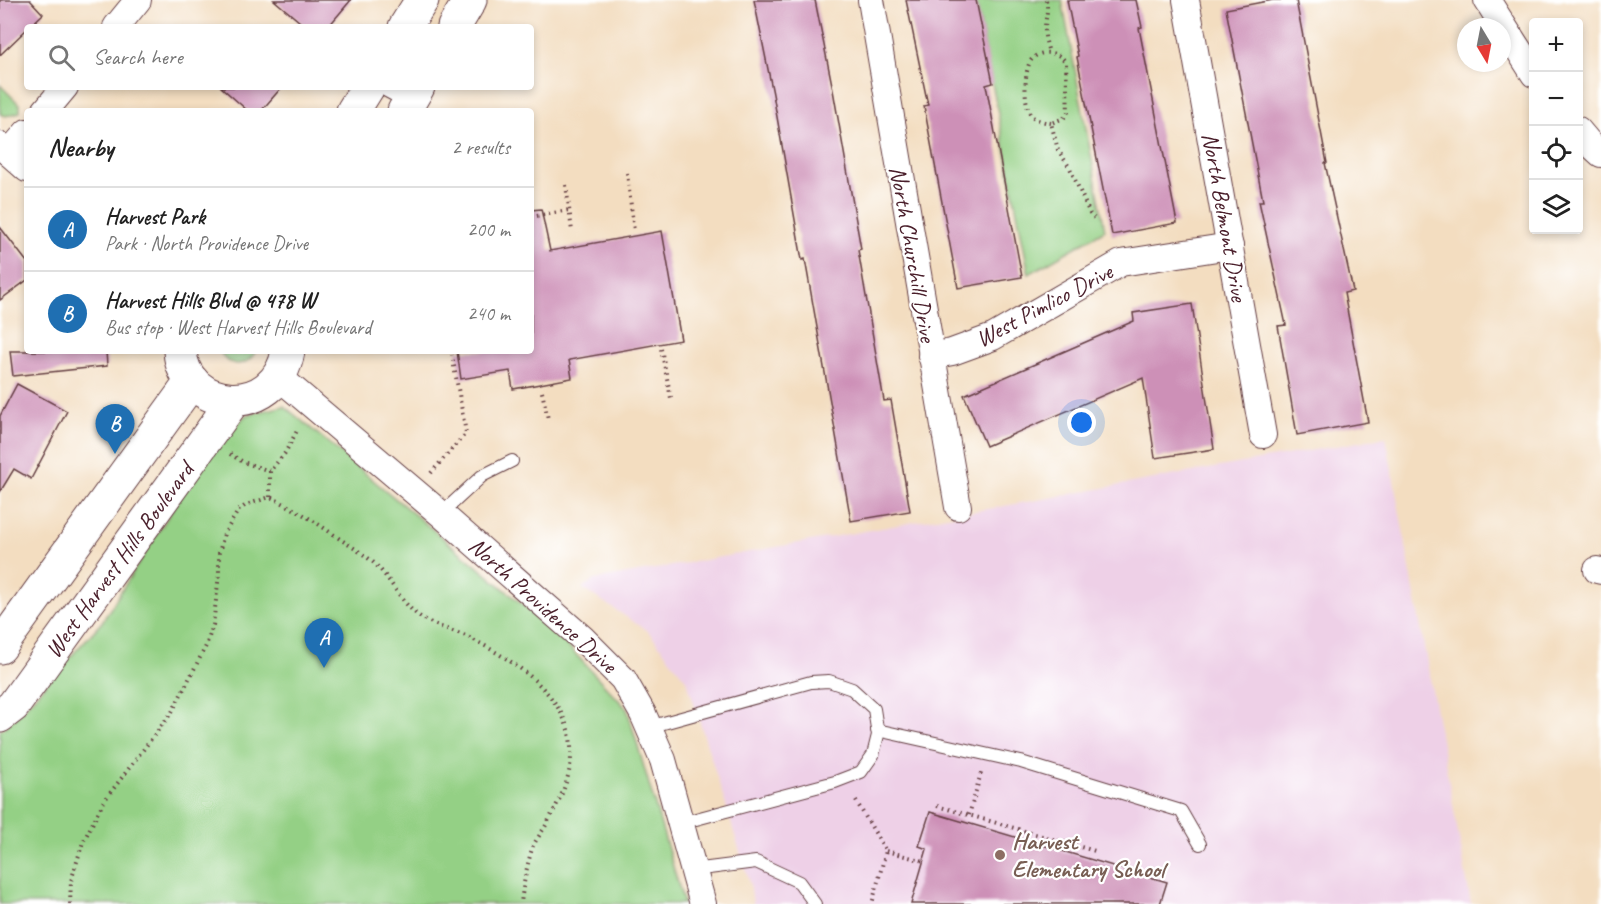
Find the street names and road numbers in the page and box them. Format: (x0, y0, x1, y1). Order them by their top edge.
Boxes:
street label: North Belmont Drive (1195, 130, 1255, 306)
street label: North Churchill Drive (883, 164, 944, 346)
street label: West Pimlico Drive (971, 255, 1119, 354)
street label: West Harvest Hills Boulevard (38, 454, 202, 664)
street label: North Providence Drive (463, 531, 625, 681)

